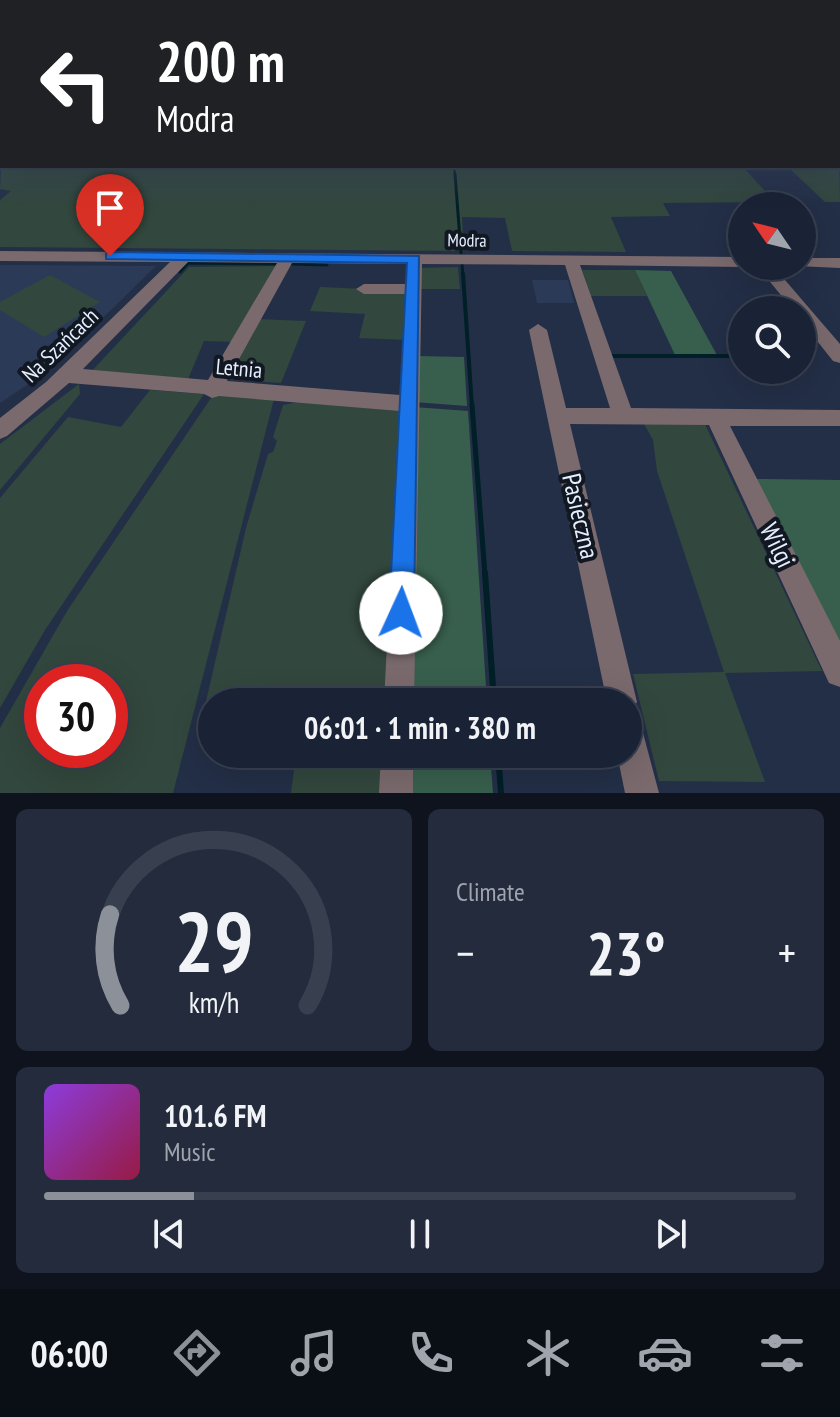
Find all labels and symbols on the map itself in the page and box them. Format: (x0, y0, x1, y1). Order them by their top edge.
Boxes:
pin (76, 174, 144, 256)
north arrow (728, 192, 816, 280)
street label: Modra (447, 228, 487, 252)
street label: Na Szańcach (16, 302, 104, 388)
street label: Letnia (215, 352, 263, 384)
street label: Pasieczna (555, 470, 607, 562)
street label: Wilgi (753, 517, 803, 573)
position arrow (359, 571, 443, 655)
speed limit sign: 30 (24, 664, 128, 768)

